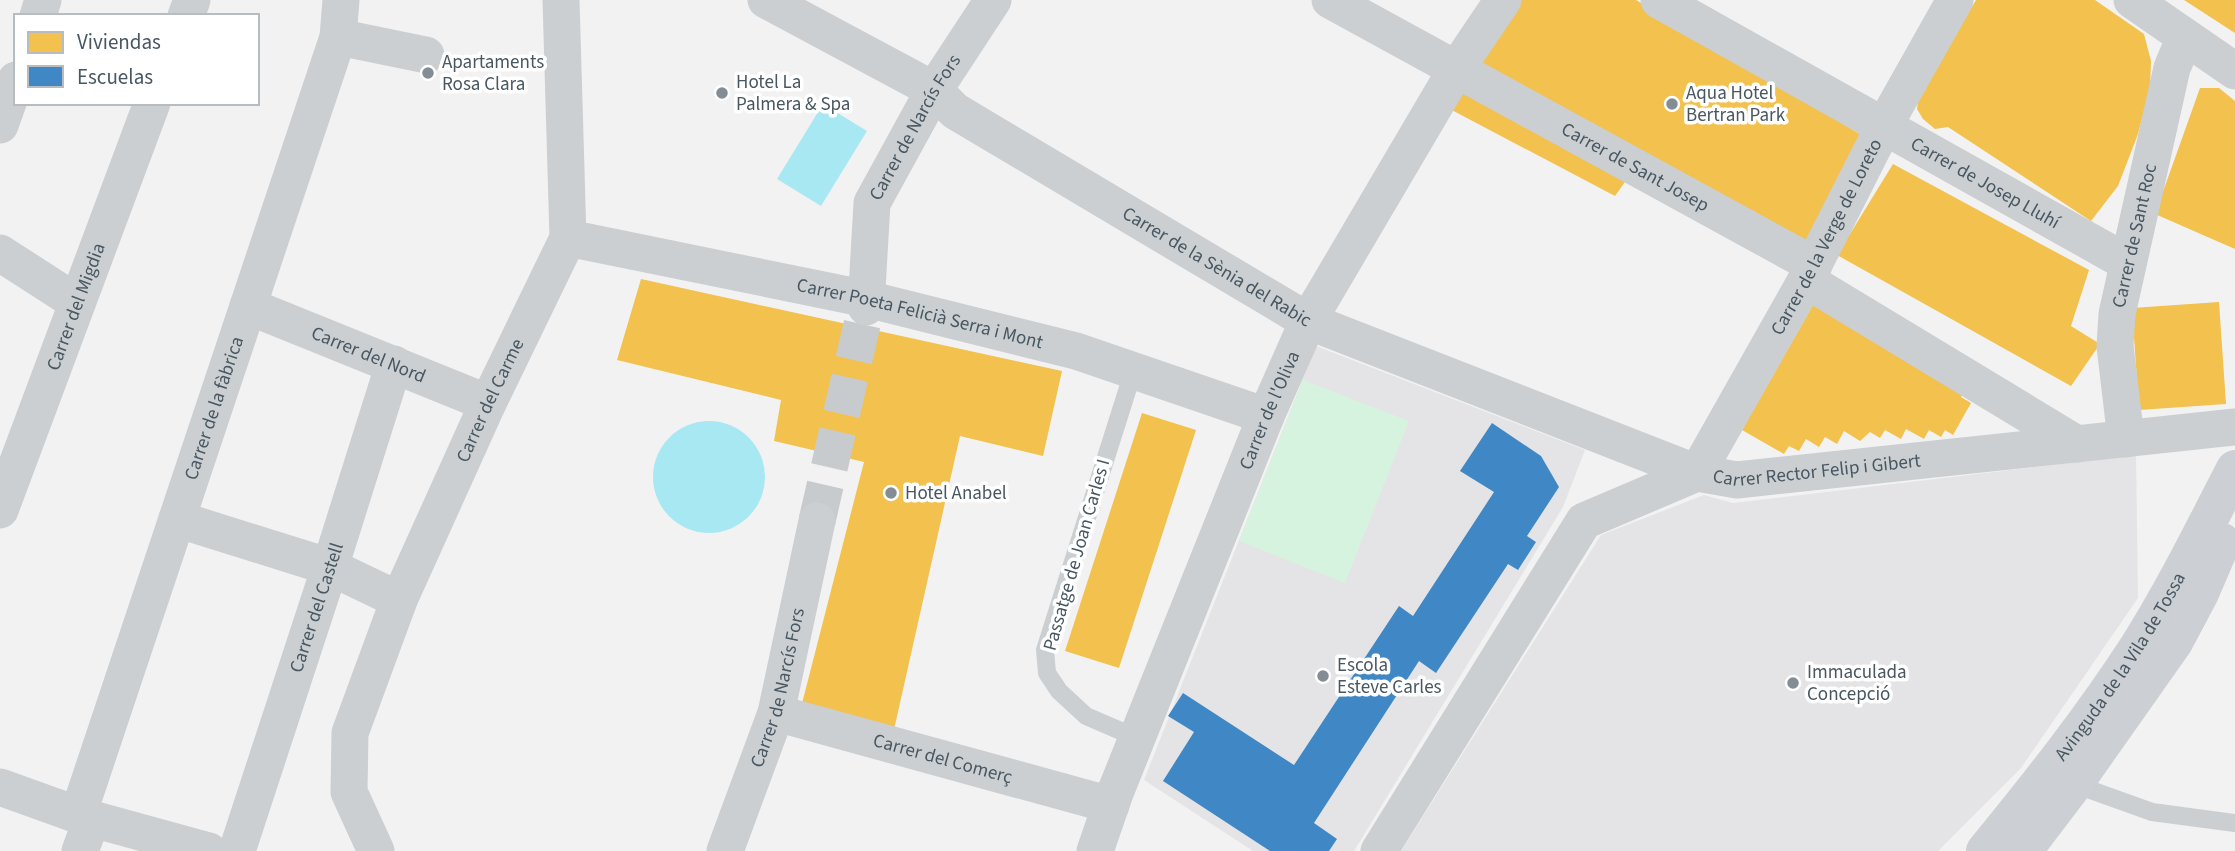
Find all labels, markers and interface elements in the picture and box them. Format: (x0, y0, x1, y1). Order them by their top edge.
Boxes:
legend (14, 14, 259, 105)
text: Viviendas (77, 27, 161, 57)
place label: Apartaments Rosa Clara (442, 49, 544, 98)
street label: Carrer de Narcís Fors (862, 49, 967, 205)
text: Escuelas (77, 62, 153, 92)
marker: Apartaments Rosa Clara (420, 65, 436, 81)
place label: Hotel La Palmera & Spa (736, 69, 850, 118)
place label: Aqua Hotel Bertran Park (1686, 80, 1786, 129)
marker: Hotel La Palmera & Spa (714, 85, 730, 101)
marker: Aqua Hotel Bertran Park (1664, 96, 1680, 112)
street label: Carrer de Sant Josep (1556, 116, 1714, 219)
street label: Carrer de Josep Lluhí (1905, 130, 2066, 236)
street label: Carrer de la Verge de Loreto (1764, 134, 1889, 340)
street label: Carrer de Sant Roc (2105, 161, 2164, 310)
street label: Carrer de la Sènia del Rabic (1117, 200, 1317, 334)
street label: Carrer del Migdia (40, 239, 112, 374)
street label: Carrer Poeta Felicià Serra i Mont (794, 271, 1047, 356)
street label: Carrer del Nord (307, 319, 430, 390)
street label: Carrer de la fàbrica (177, 333, 251, 484)
street label: Carrer del Carme (449, 334, 531, 467)
street label: Carrer de l'Oliva (1232, 347, 1307, 474)
street label: Carrer Rector Felip i Gibert (1711, 447, 1923, 494)
street label: Passatge de Joan Carles I (1037, 456, 1117, 654)
place label: Hotel Anabel (905, 480, 1007, 507)
marker: Hotel Anabel (883, 485, 899, 501)
street label: Carrer del Castell (283, 539, 350, 676)
street label: Avinguda de la Vila de Tossa (2048, 567, 2192, 767)
street label: Carrer de Narcís Fors (743, 605, 812, 771)
place label: Escola Esteve Carles (1337, 652, 1442, 701)
place label: Immaculada Concepció (1807, 659, 1907, 708)
marker: Escola Esteve Carles (1315, 668, 1331, 684)
marker: Immaculada Concepció (1785, 675, 1801, 691)
street label: Carrer del Comerç (870, 727, 1016, 791)

